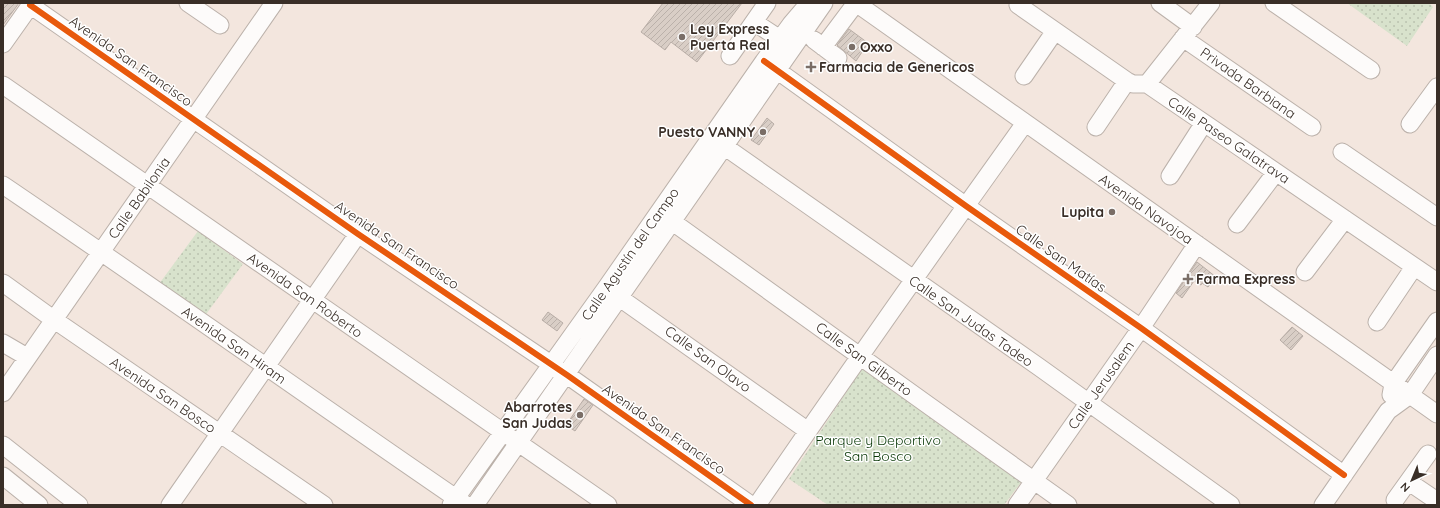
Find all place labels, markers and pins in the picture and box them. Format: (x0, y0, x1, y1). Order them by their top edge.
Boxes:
place label: Ley Express Puerta Real (690, 20, 770, 54)
marker: Ley Express Puerta Real (677, 32, 687, 42)
place label: Oxxo (860, 38, 893, 56)
marker: Oxxo (847, 42, 857, 52)
place label: Farmacia de Genericos (819, 58, 974, 76)
marker: Farmacia de Genericos (806, 62, 816, 72)
place label: Puesto VANNY (658, 123, 756, 141)
marker: Puesto VANNY (758, 127, 768, 137)
place label: Lupita (1061, 203, 1104, 221)
marker: Lupita (1107, 207, 1117, 217)
place label: Farma Express (1196, 270, 1295, 288)
marker: Farma Express (1183, 274, 1193, 284)
place label: Abarrotes San Judas (502, 398, 572, 432)
marker: Abarrotes San Judas (575, 410, 585, 420)

